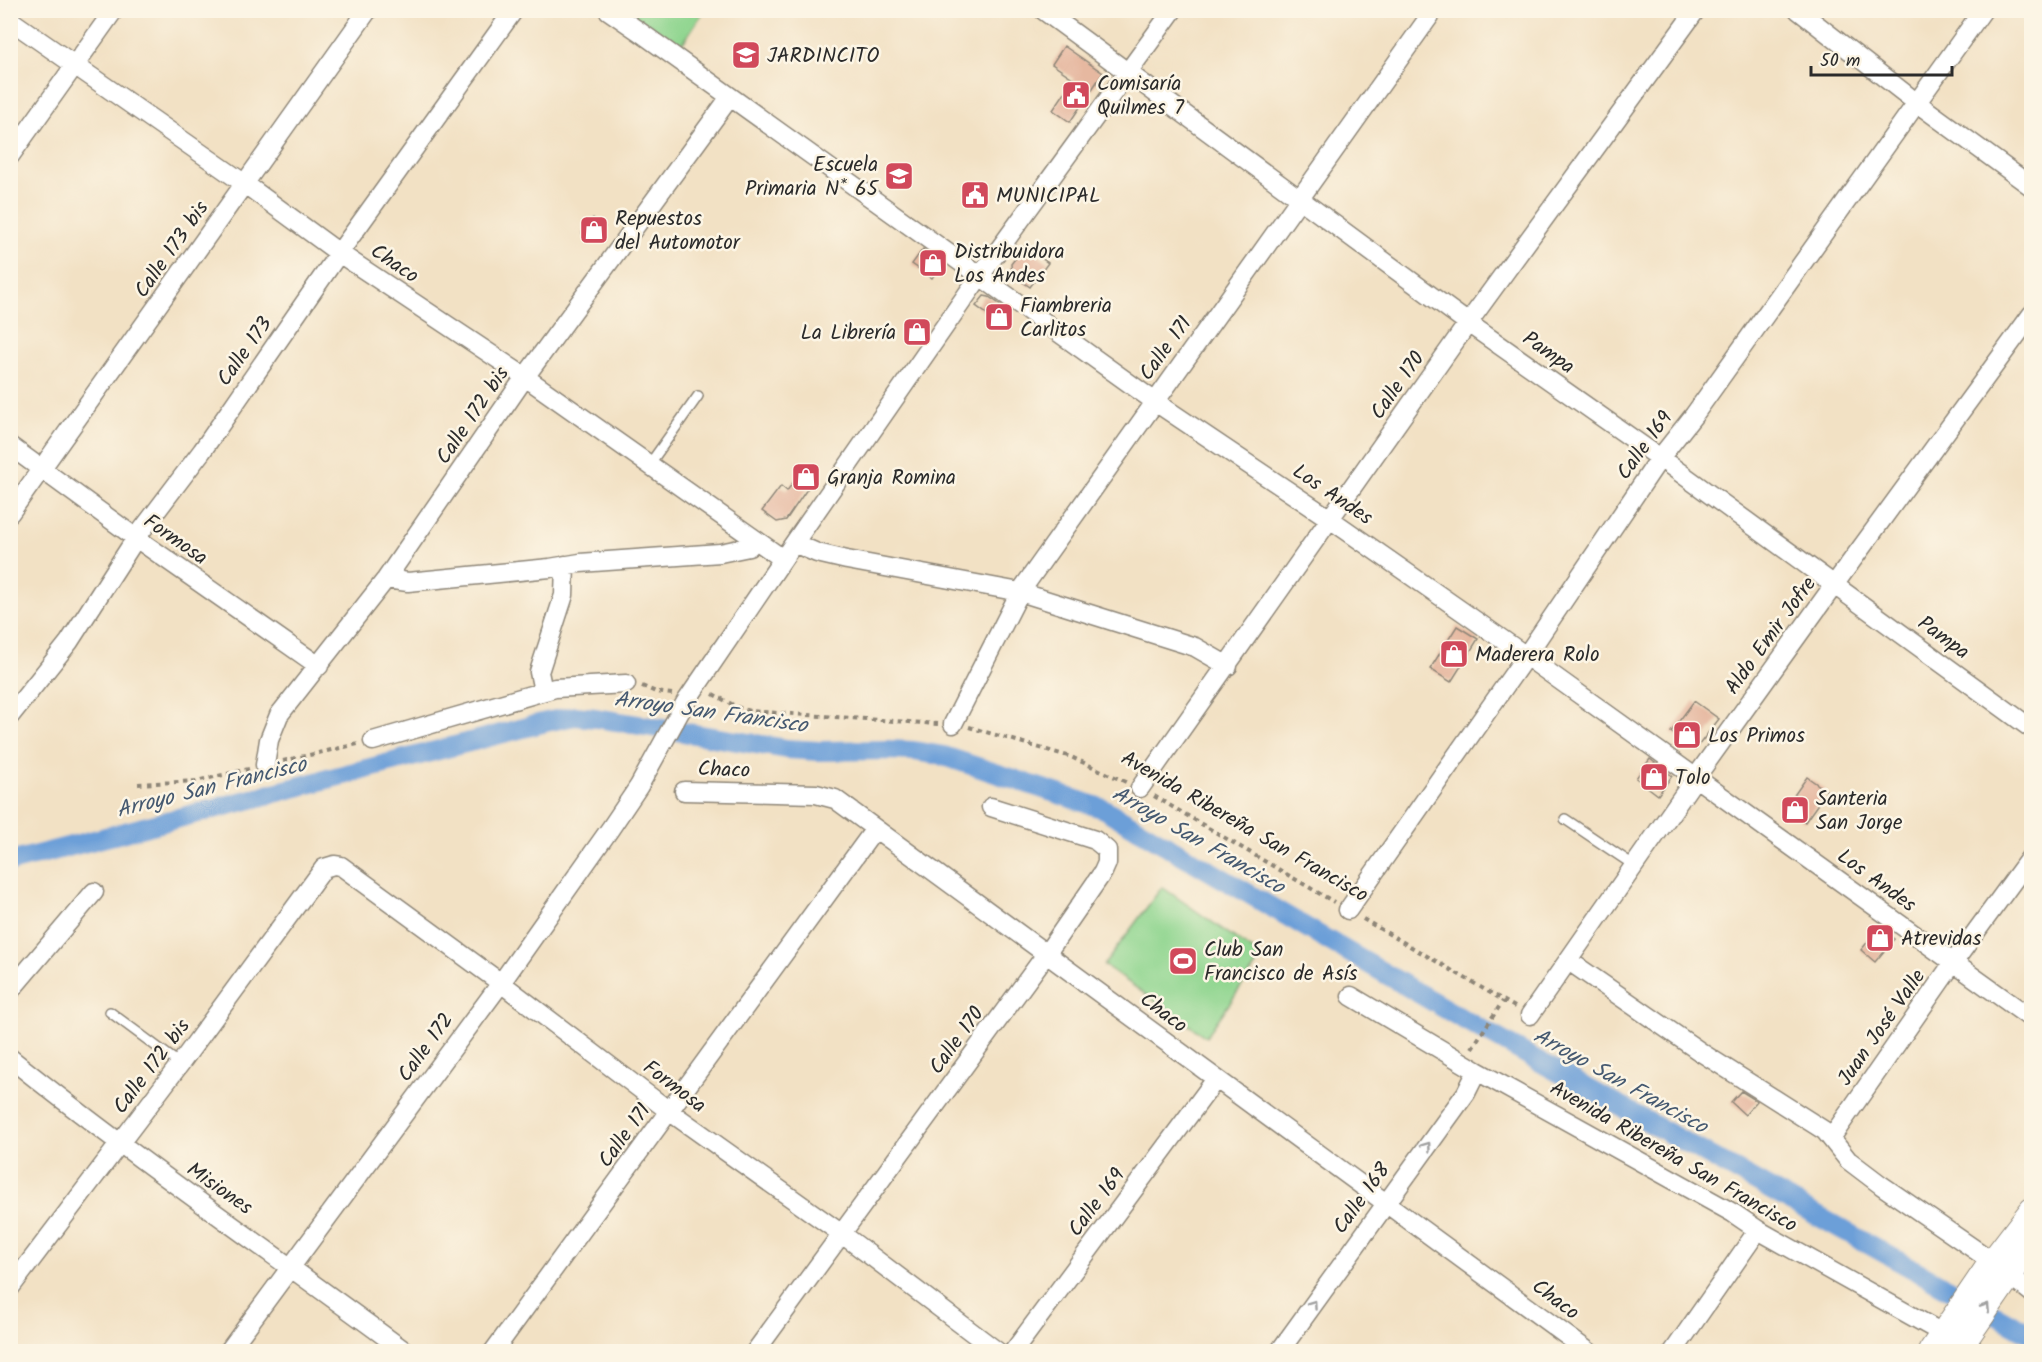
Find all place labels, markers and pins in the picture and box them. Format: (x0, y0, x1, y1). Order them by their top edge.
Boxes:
school or university icon: JARDINCITO (730, 39, 762, 71)
place label: JARDINCITO (767, 40, 879, 73)
place label: Comisaría Quilmes 7 (1097, 68, 1185, 125)
public building icon: Comisaría Quilmes 7 (1060, 79, 1092, 111)
place label: Escuela Primaria N* 65 (745, 149, 880, 206)
school or university icon: Escuela Primaria N* 65 (883, 160, 915, 192)
public building icon: MUNICIPAL (959, 179, 991, 211)
place label: MUNICIPAL (996, 180, 1101, 213)
place label: Repuestos del Automotor (615, 203, 741, 260)
shop icon: Repuestos del Automotor (578, 214, 610, 246)
place label: Distribuidora Los Andes (954, 236, 1064, 293)
shop icon: Distribuidora Los Andes (917, 247, 949, 279)
place label: Fiambreria Carlitos (1020, 290, 1112, 347)
shop icon: Fiambreria Carlitos (983, 301, 1015, 333)
shop icon: La Librería (901, 316, 933, 348)
place label: La Librería (801, 317, 896, 350)
shop icon: Granja Romina (790, 461, 822, 493)
place label: Granja Romina (827, 462, 956, 495)
shop icon: Maderera Rolo (1438, 638, 1470, 670)
place label: Maderera Rolo (1475, 639, 1599, 672)
shop icon: Los Primos (1671, 719, 1703, 751)
place label: Los Primos (1708, 720, 1805, 753)
shop icon: Tolo (1638, 761, 1670, 793)
place label: Tolo (1675, 762, 1710, 795)
place label: Santeria San Jorge (1816, 783, 1903, 840)
shop icon: Santeria San Jorge (1779, 794, 1811, 826)
shop icon: Atrevidas (1864, 922, 1896, 954)
place label: Atrevidas (1901, 923, 1981, 956)
place label: Club San Francisco de Asís (1204, 934, 1358, 991)
sports icon: Club San Francisco de Asís (1167, 945, 1199, 977)

